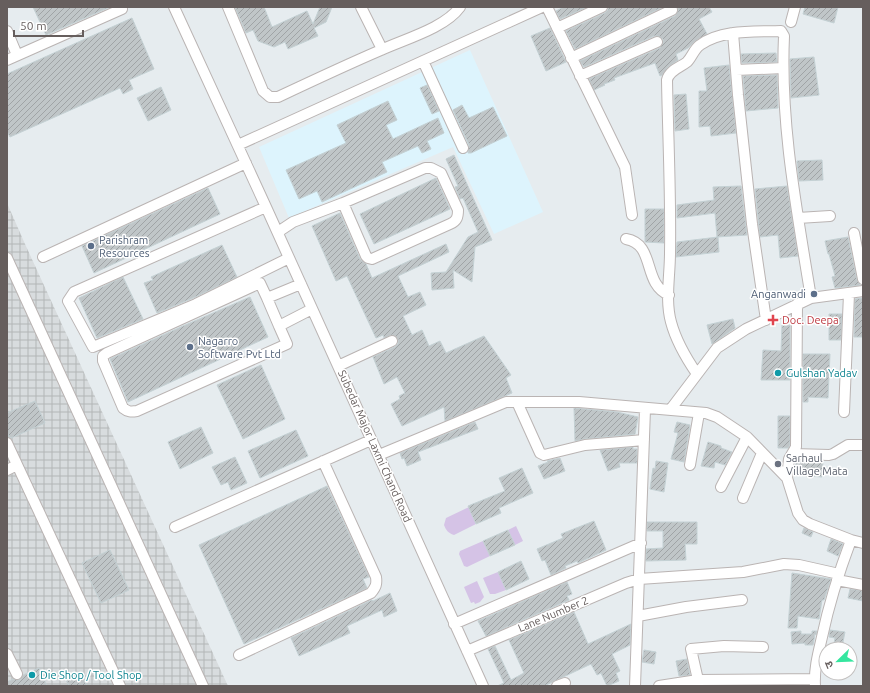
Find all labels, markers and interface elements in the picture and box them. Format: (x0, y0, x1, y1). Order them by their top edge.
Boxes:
scale bar (14, 12, 83, 38)
text: 50 m (20, 19, 47, 32)
place label: Parishram Resources (99, 234, 150, 259)
marker: Parishram Resources (86, 241, 96, 251)
place label: Anganwadi (751, 288, 806, 300)
marker: Anganwadi (809, 289, 819, 299)
marker: Doc. Deepa (767, 314, 779, 326)
place label: Doc. Deepa (782, 314, 839, 326)
place label: Nagarro Software Pvt Ltd (198, 335, 281, 360)
marker: Nagarro Software Pvt Ltd (185, 342, 195, 352)
place label: Gulshan Yadav (786, 367, 858, 379)
street label: Subedar Major Laxmi Chand Road (336, 368, 414, 524)
marker: Gulshan Yadav (773, 368, 783, 378)
place label: Sarhaul Village Mata (786, 452, 848, 477)
marker: Sarhaul Village Mata (773, 459, 783, 469)
street label: Lane Number 2 (516, 594, 590, 634)
north arrow (818, 641, 858, 681)
text: उ (822, 659, 836, 670)
place label: Die Shop / Tool Shop (40, 669, 142, 681)
marker: Die Shop / Tool Shop (27, 670, 37, 680)

